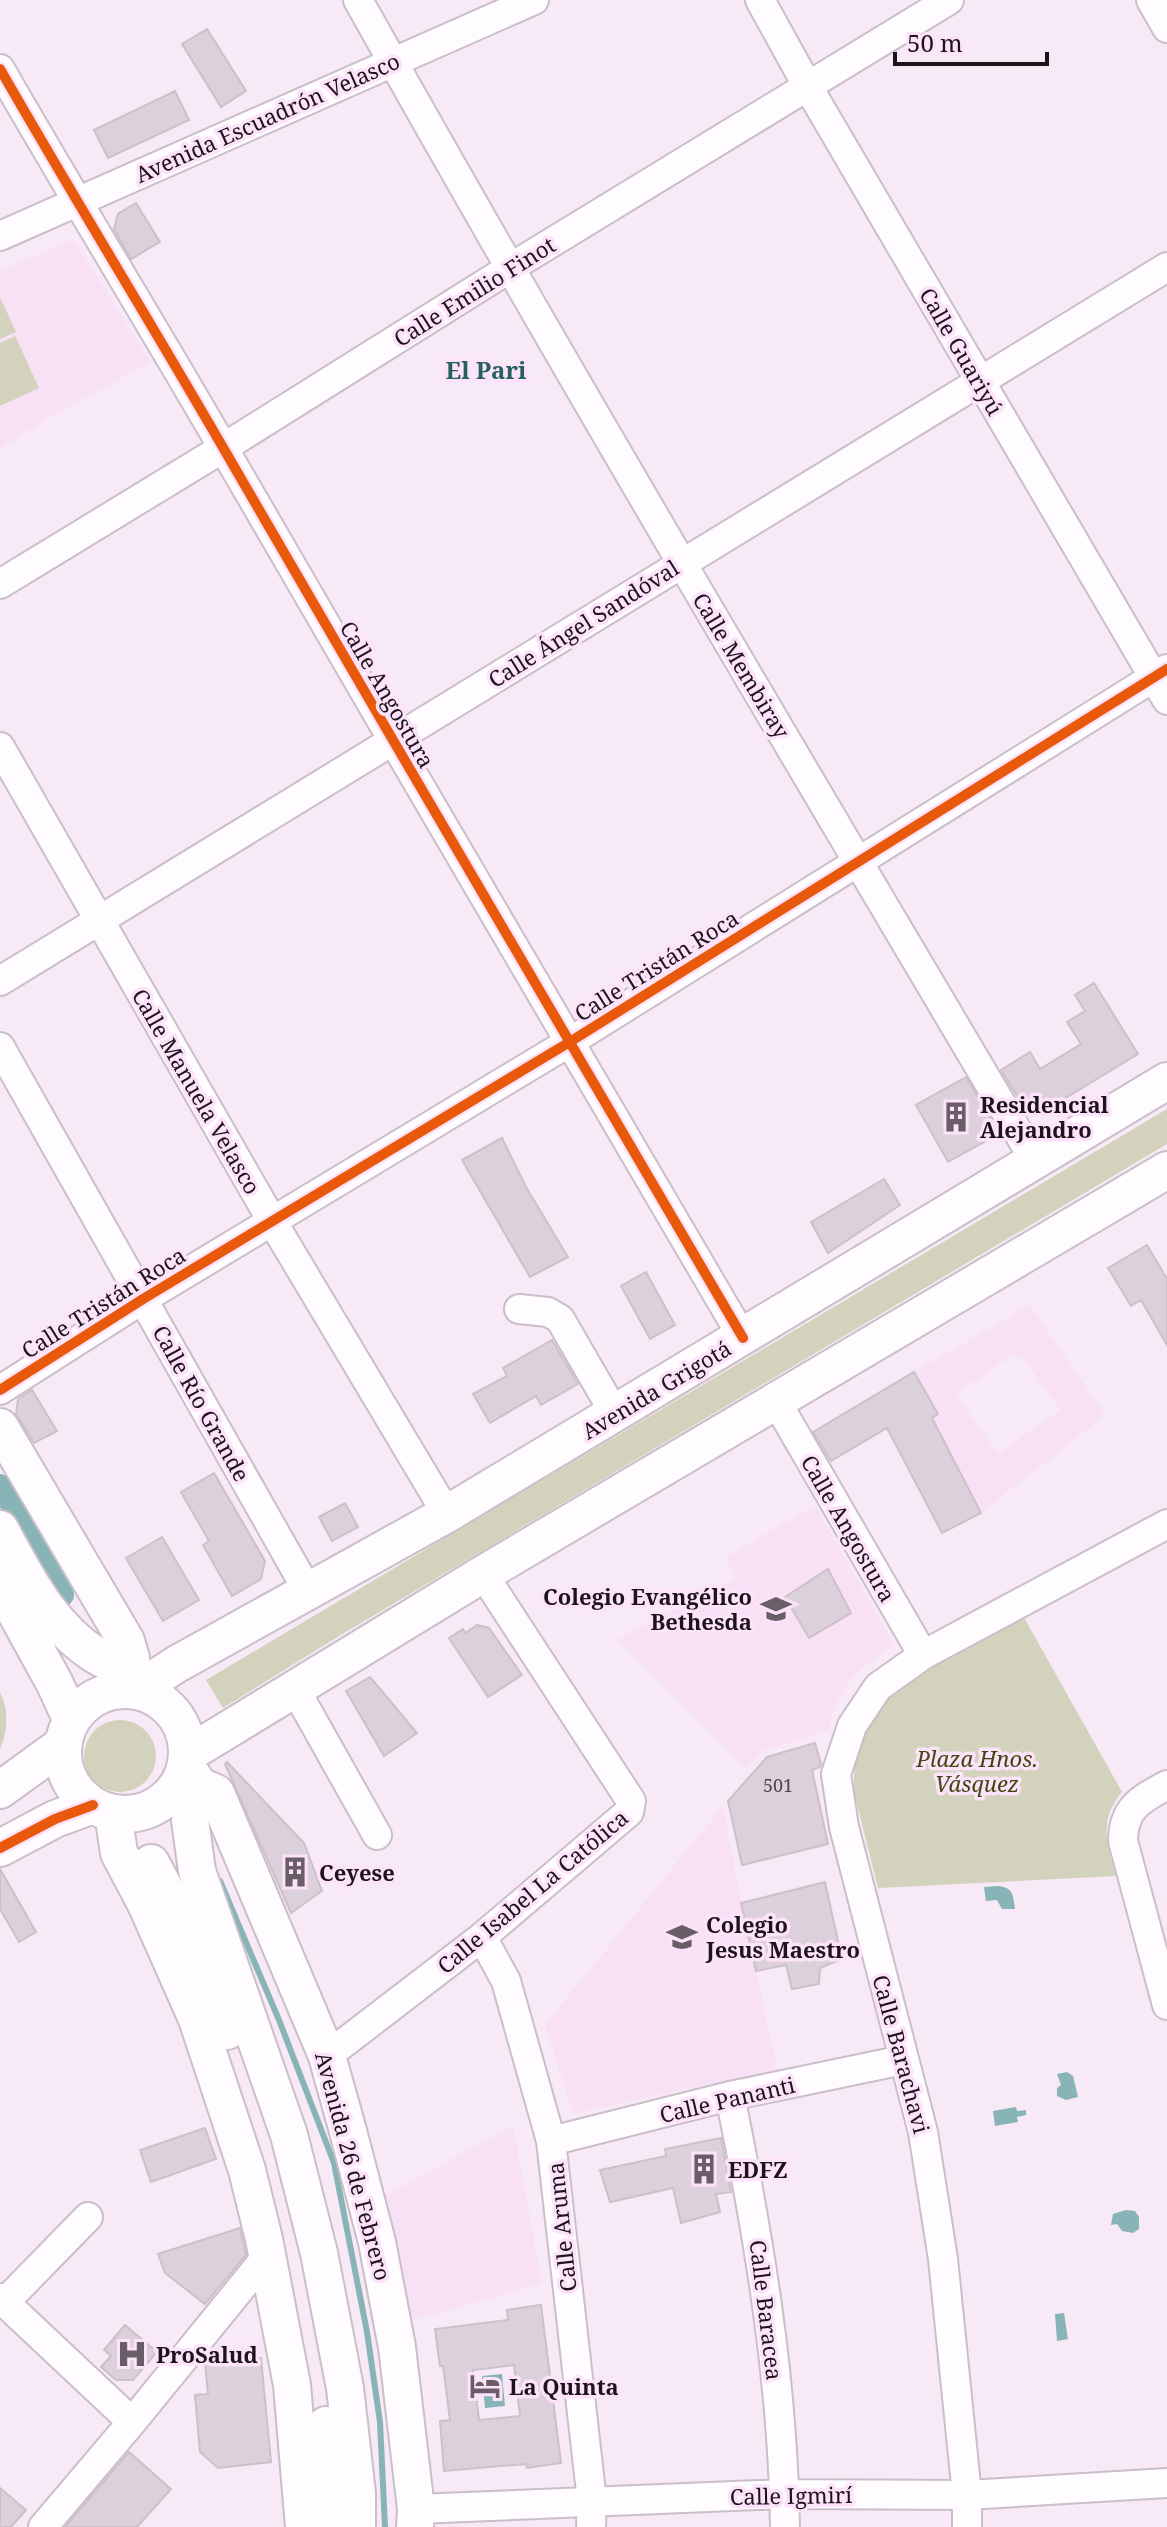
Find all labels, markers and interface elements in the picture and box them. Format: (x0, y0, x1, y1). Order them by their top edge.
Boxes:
scale bar (895, 16, 1047, 66)
text: 50 m (907, 26, 963, 59)
street label: Avenida Escuadrón Velasco (130, 45, 404, 189)
street label: Calle Emilio Finot (387, 229, 561, 353)
street label: Calle Guariyú (913, 282, 1011, 420)
district label: El Pari (445, 353, 527, 386)
street label: Calle Ángel Sandóval (482, 552, 684, 694)
street label: Calle Membiray (687, 587, 798, 744)
street label: Calle Angostura (334, 615, 442, 773)
street label: Calle Tristán Roca (568, 902, 744, 1028)
street label: Calle Manuela Velasco (126, 983, 268, 1199)
place label: Residencial Alejandro (980, 1089, 1109, 1144)
building icon: Residencial Alejandro (939, 1100, 973, 1134)
street label: Calle Tristán Roca (15, 1239, 191, 1365)
street label: Calle Río Grande (147, 1319, 257, 1487)
street label: Avenida Grigotá (576, 1333, 736, 1445)
street label: Calle Angostura (795, 1449, 903, 1607)
place label: Colegio Evangélico Bethesda (543, 1581, 752, 1636)
school or university icon: Colegio Evangélico Bethesda (759, 1592, 793, 1626)
park label: Plaza Hnos. Vásquez (915, 1743, 1038, 1798)
house number: 501 (763, 1773, 793, 1797)
street label: Calle Isabel La Católica (430, 1802, 634, 1980)
building icon: Ceyese (278, 1855, 312, 1889)
place label: Ceyese (319, 1857, 395, 1887)
place label: Colegio Jesus Maestro (705, 1909, 860, 1964)
school or university icon: Colegio Jesus Maestro (665, 1920, 699, 1954)
street label: Calle Barachavi (866, 1971, 938, 2137)
street label: Avenida 26 de Febrero (309, 2048, 399, 2284)
street label: Calle Pananti (656, 2069, 798, 2129)
building icon: EDFZ (687, 2152, 721, 2186)
place label: EDFZ (728, 2154, 788, 2184)
street label: Calle Aruma (539, 2161, 583, 2293)
street label: Calle Baracea (744, 2238, 790, 2382)
hospital icon: ProSalud (115, 2337, 149, 2371)
place label: ProSalud (156, 2339, 258, 2369)
hotel icon: La Quinta (468, 2369, 502, 2403)
place label: La Quinta (509, 2371, 619, 2401)
street label: Calle Igmirí (730, 2479, 852, 2511)

